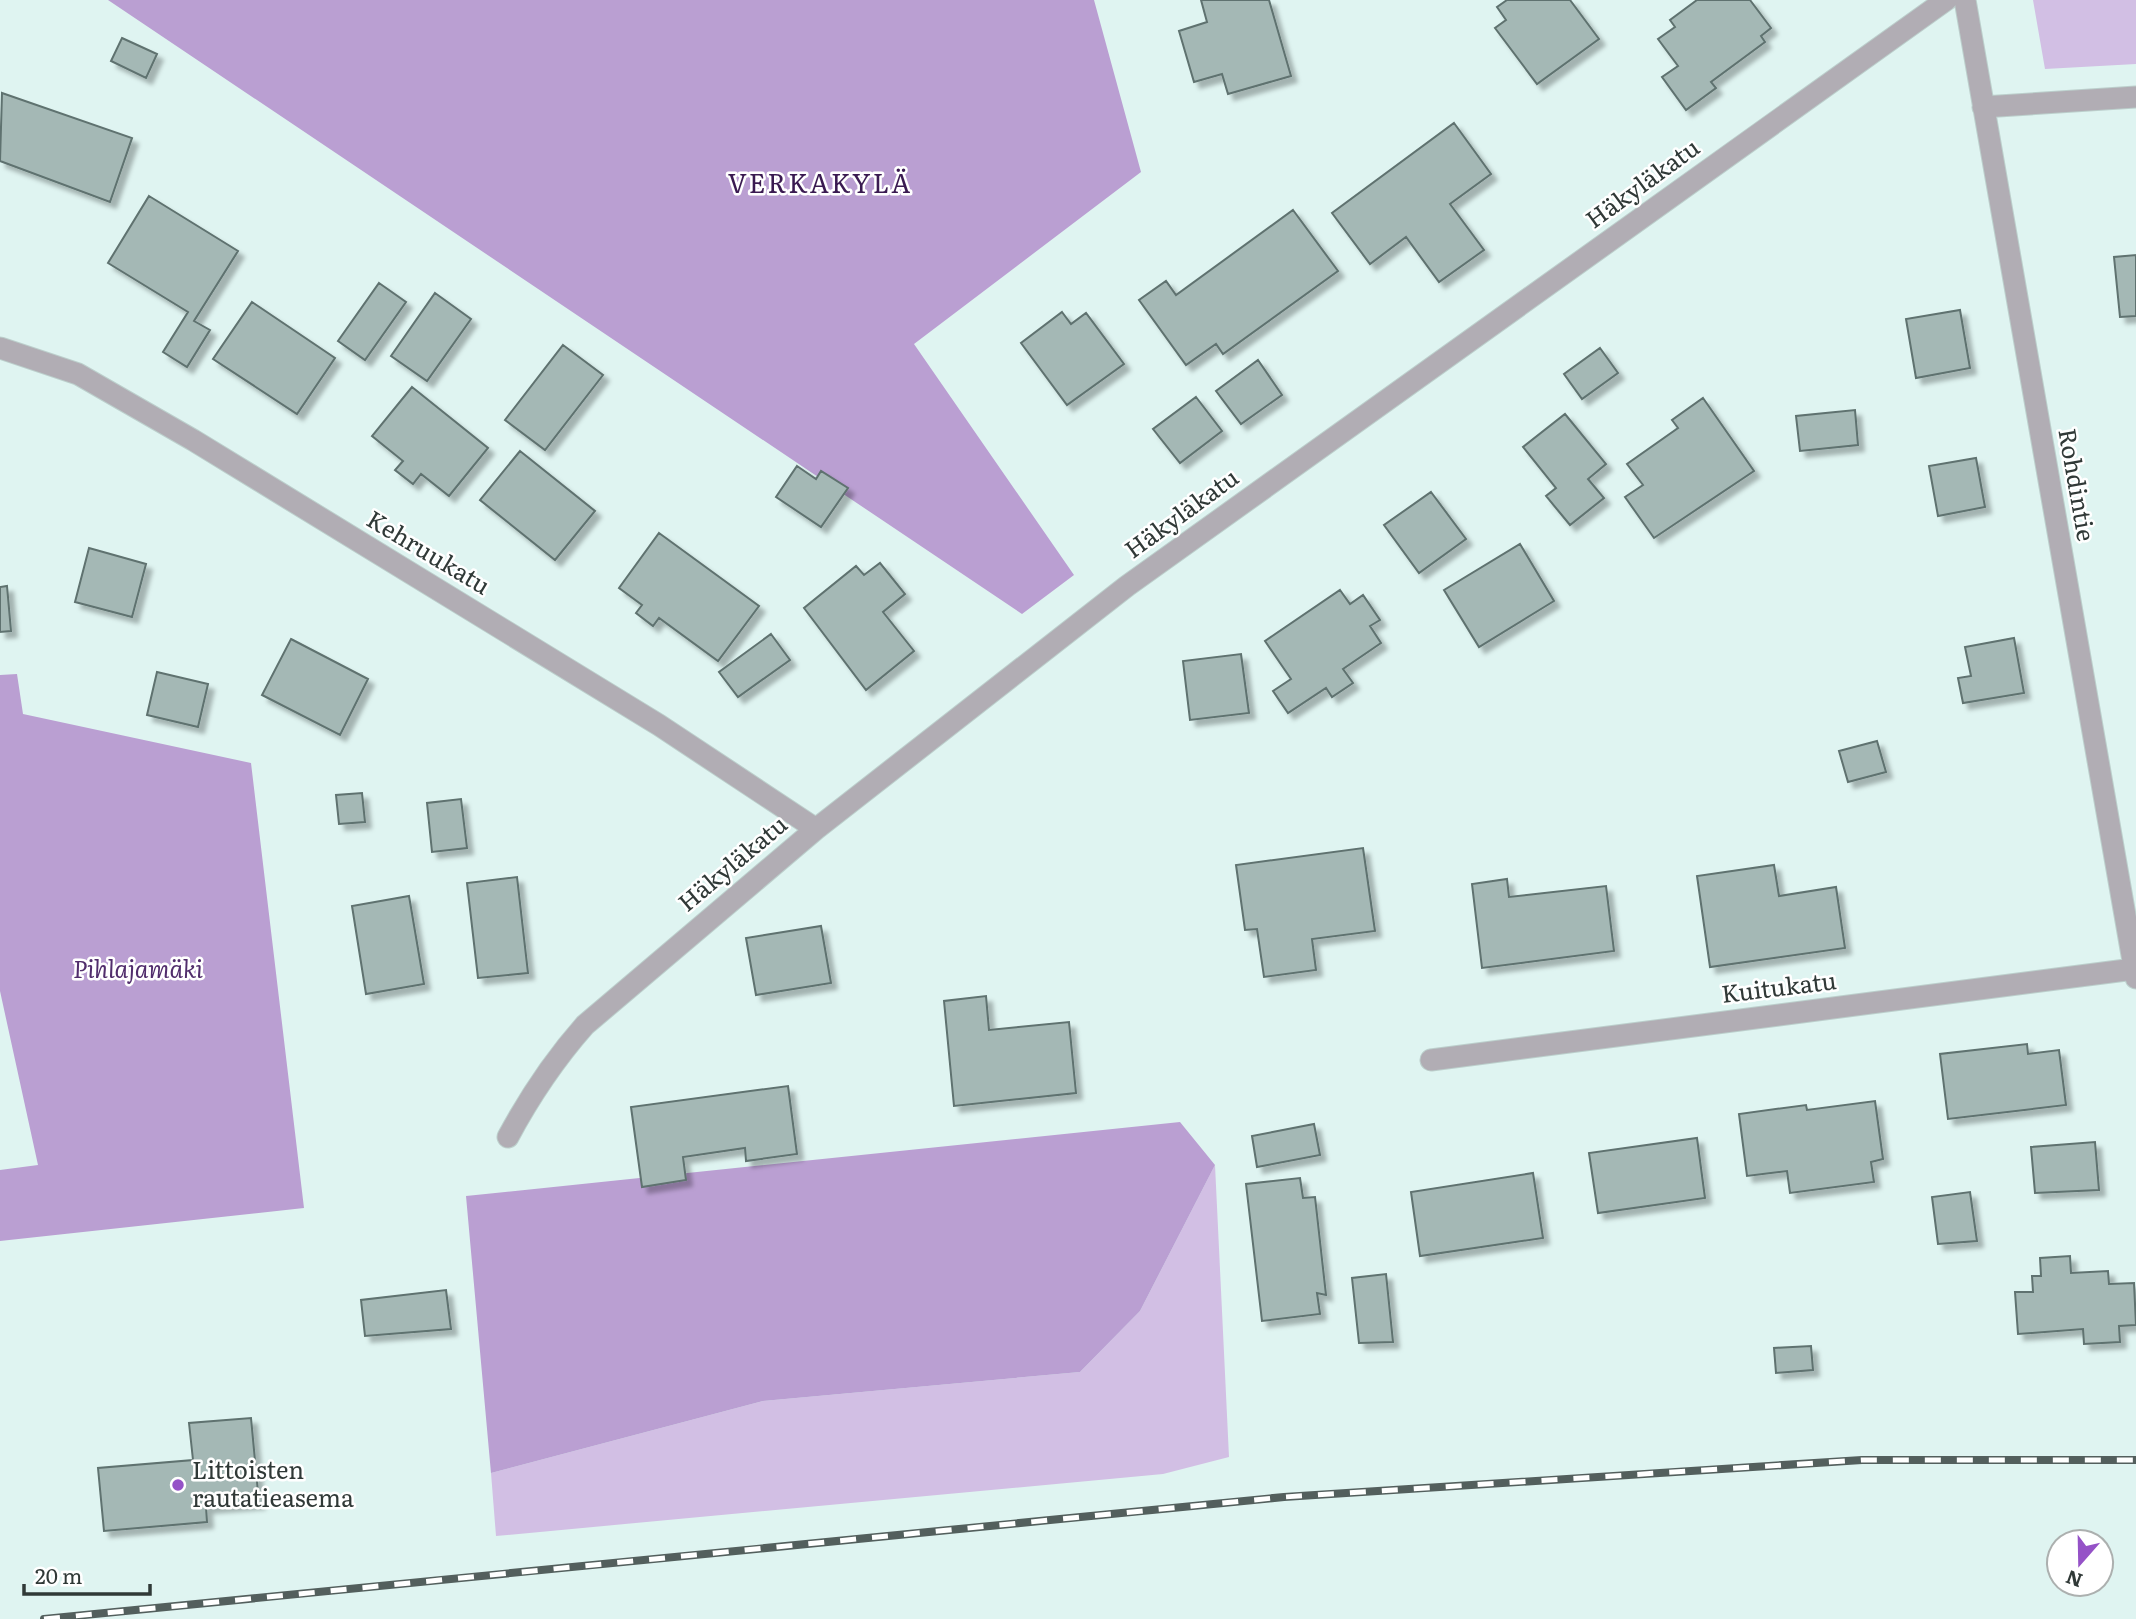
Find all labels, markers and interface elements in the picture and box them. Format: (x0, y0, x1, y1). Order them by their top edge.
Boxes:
street label: Häkyläkatu (1577, 129, 1706, 235)
district label: VERKAKYLÄ (728, 162, 912, 201)
street label: Rohdintie (2051, 425, 2106, 544)
street label: Häkyläkatu (1116, 459, 1245, 565)
street label: Kehruukatu (361, 500, 498, 602)
street label: Häkyläkatu (669, 806, 794, 918)
park label: Pihlajamäki (73, 950, 203, 985)
street label: Kuitukatu (1719, 961, 1838, 1010)
place label: Littoisten rautatieasema (192, 1451, 354, 1514)
marker: Littoisten rautatieasema (170, 1477, 186, 1493)
north arrow (2045, 1528, 2115, 1598)
scale bar (24, 1552, 150, 1596)
text: 20 m (35, 1559, 82, 1590)
text: N (2062, 1564, 2086, 1596)

